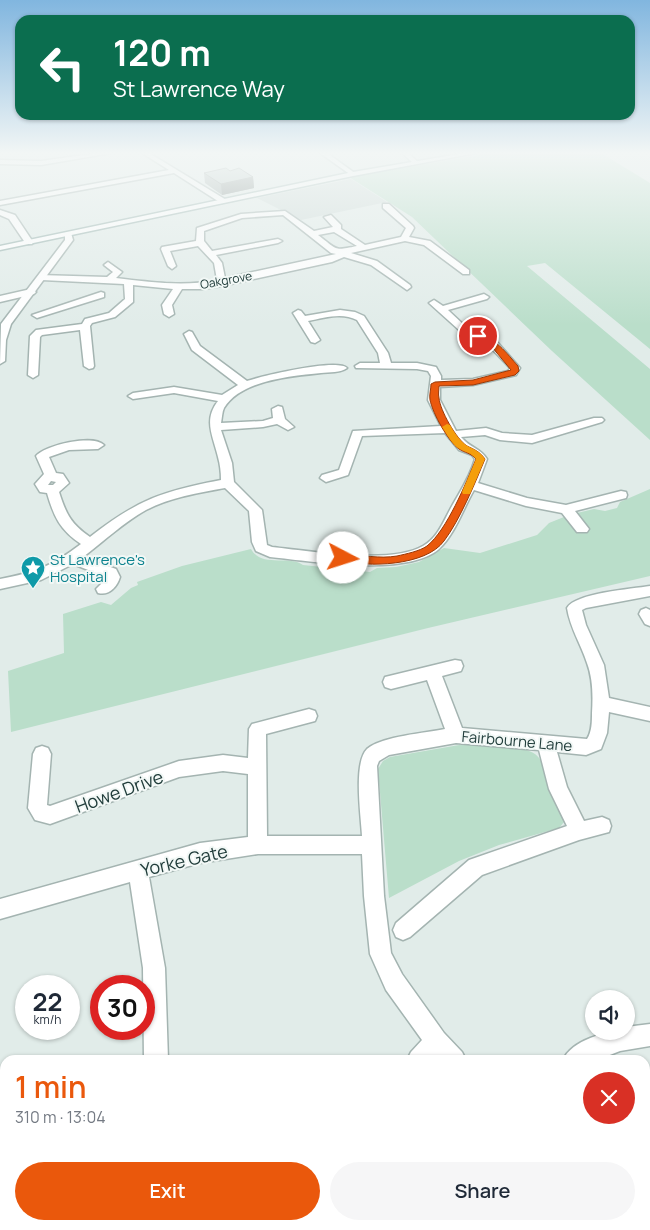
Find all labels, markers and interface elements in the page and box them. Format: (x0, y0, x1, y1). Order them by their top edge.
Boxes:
text: 120 m (113, 29, 211, 77)
icon: left (30, 35, 95, 100)
text: St Lawrence Way (113, 74, 285, 104)
street label: Oakgrove (199, 267, 253, 293)
pin (457, 315, 499, 357)
icon: arrive (464, 322, 492, 350)
position arrow (316, 531, 368, 583)
place label: St Lawrence's Hospital (50, 549, 145, 587)
place icon: St Lawrence's Hospital (20, 555, 46, 589)
street label: Fairbourne Lane (461, 726, 573, 756)
street label: Howe Drive (72, 764, 166, 818)
street label: Yorke Gate (138, 838, 230, 882)
speed limit sign: 30 (90, 975, 155, 1040)
text: 22 (33, 984, 62, 1019)
map controls (585, 990, 635, 1040)
button: sound (585, 990, 635, 1040)
text: km/h (34, 1011, 61, 1028)
text: 1 min (15, 1066, 87, 1107)
button: close (583, 1072, 635, 1124)
text: 310 m · 13:04 (15, 1106, 106, 1128)
button: Exit (15, 1162, 320, 1220)
button: Share (330, 1162, 635, 1220)

